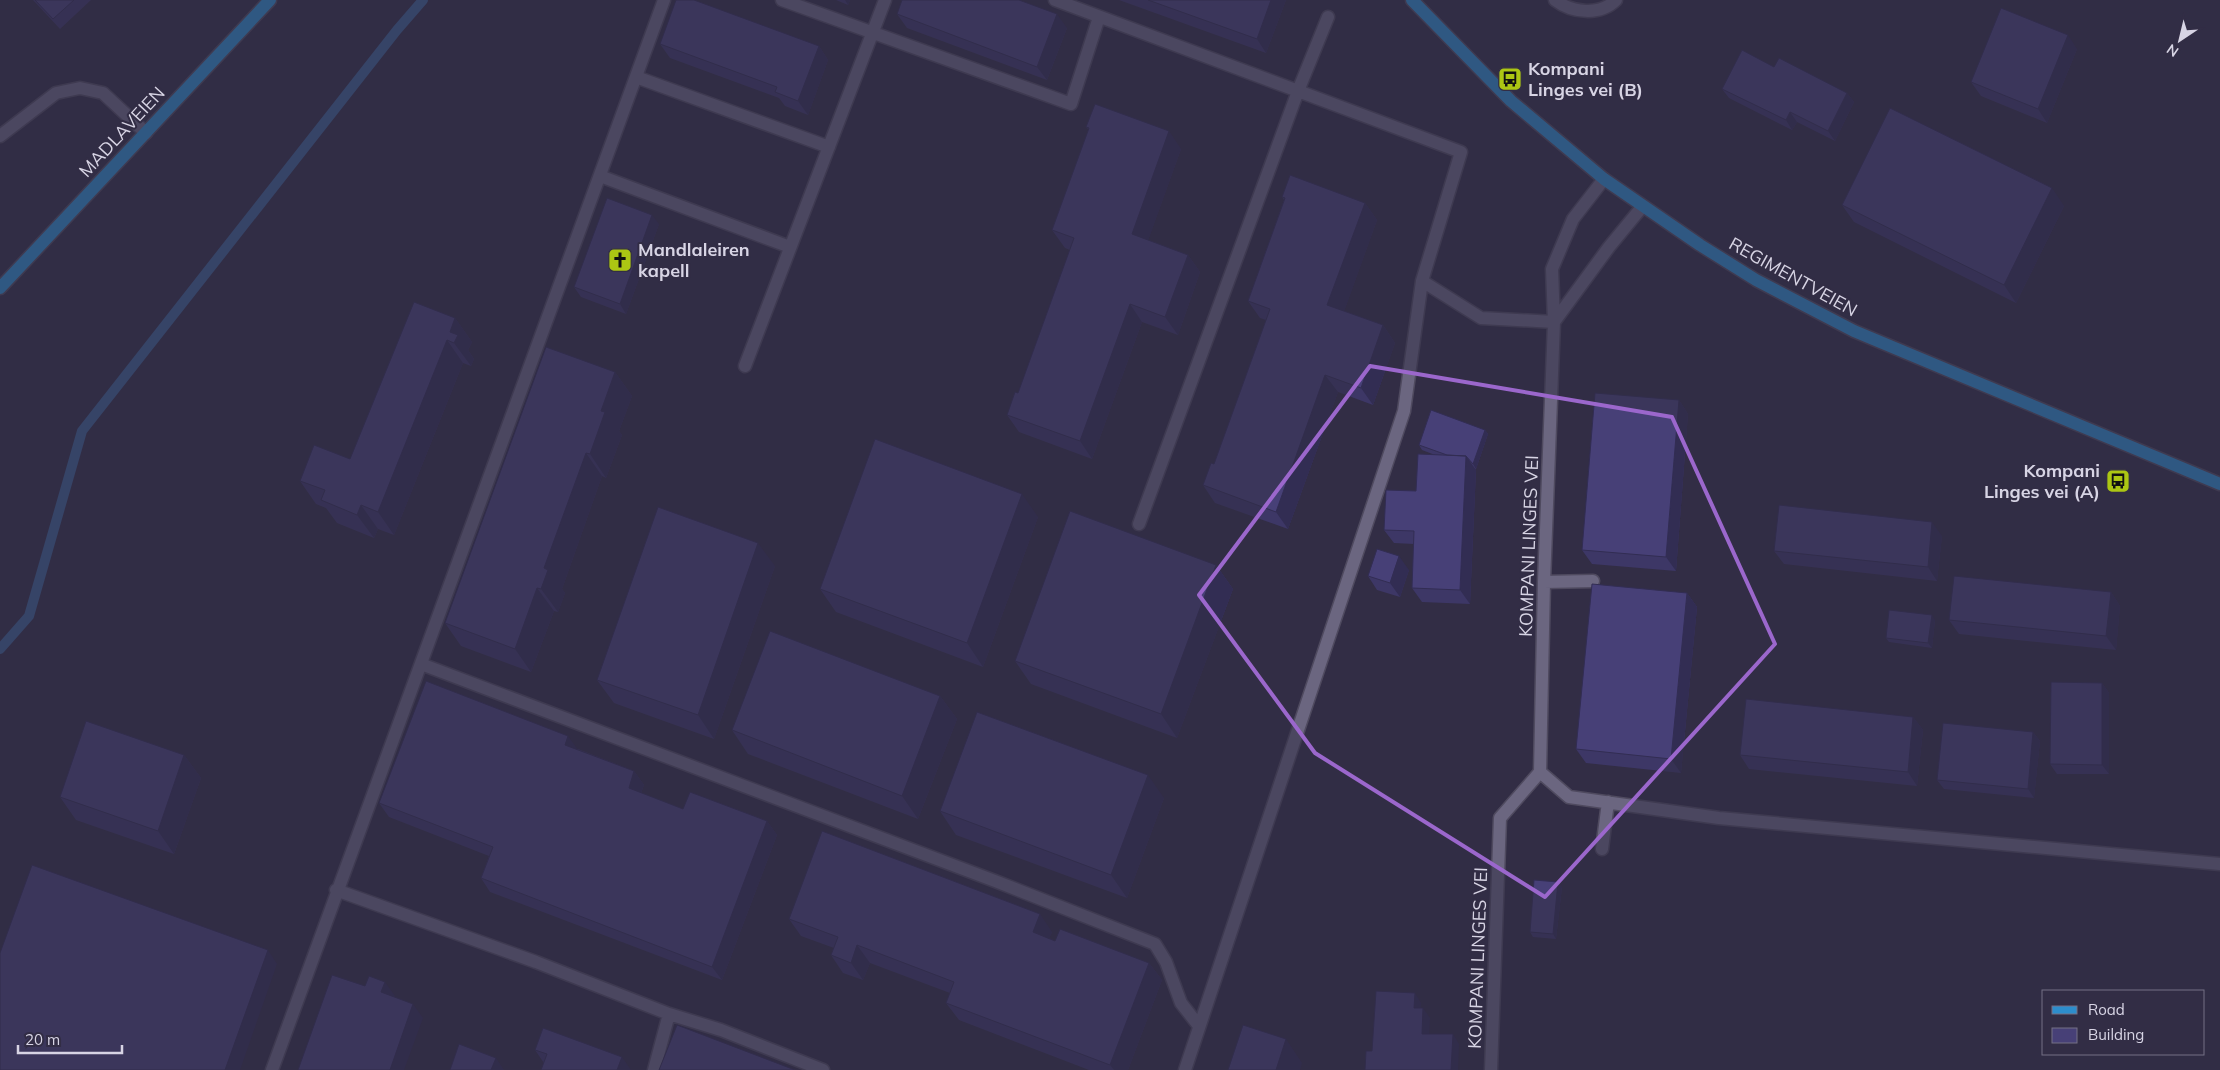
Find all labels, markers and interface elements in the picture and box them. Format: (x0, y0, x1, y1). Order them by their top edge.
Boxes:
north arrow (2155, 15, 2205, 65)
text: N (2163, 40, 2182, 61)
place label: Kompani Linges vei (B) (1528, 57, 1643, 101)
bus stop icon: Kompani Linges vei (B) (1497, 66, 1523, 92)
street label: MADLAVEIEN (74, 82, 169, 182)
street label: REGIMENTVEIEN (1725, 232, 1861, 321)
place label: Mandlaleiren kapell (638, 238, 750, 282)
church icon: Mandlaleiren kapell (607, 247, 633, 273)
street label: KOMPANI LINGES VEI (1514, 455, 1543, 637)
place label: Kompani Linges vei (A) (1984, 459, 2100, 503)
bus stop icon: Kompani Linges vei (A) (2105, 468, 2131, 494)
street label: KOMPANI LINGES VEI (1463, 867, 1492, 1049)
legend (2042, 990, 2205, 1055)
text: Road (2088, 1000, 2125, 1019)
scale bar (18, 1022, 121, 1054)
text: Building (2088, 1025, 2144, 1044)
text: 20 m (25, 1030, 60, 1049)

